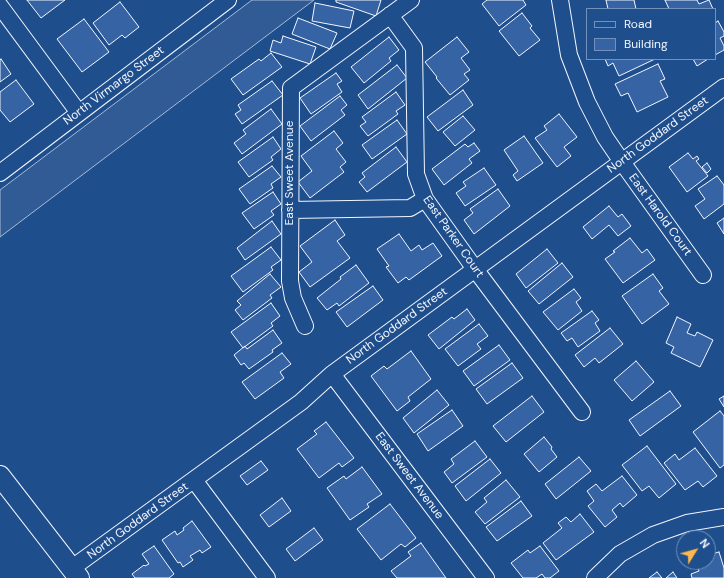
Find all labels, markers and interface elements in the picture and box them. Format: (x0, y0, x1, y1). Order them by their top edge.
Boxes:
legend (586, 8, 716, 60)
text: Road (624, 16, 652, 32)
text: Building (624, 36, 668, 52)
street label: North Virmargo Street (61, 43, 167, 129)
street label: North Goddard Street (605, 94, 711, 176)
street label: East Sweet Avenue (283, 121, 297, 225)
street label: East Harold Court (625, 171, 695, 259)
street label: East Parker Court (419, 193, 487, 281)
street label: North Goddard Street (344, 285, 450, 367)
street label: East Sweet Avenue (372, 430, 446, 522)
street label: North Goddard Street (85, 480, 191, 562)
north arrow (676, 530, 716, 570)
text: N (697, 536, 713, 551)

